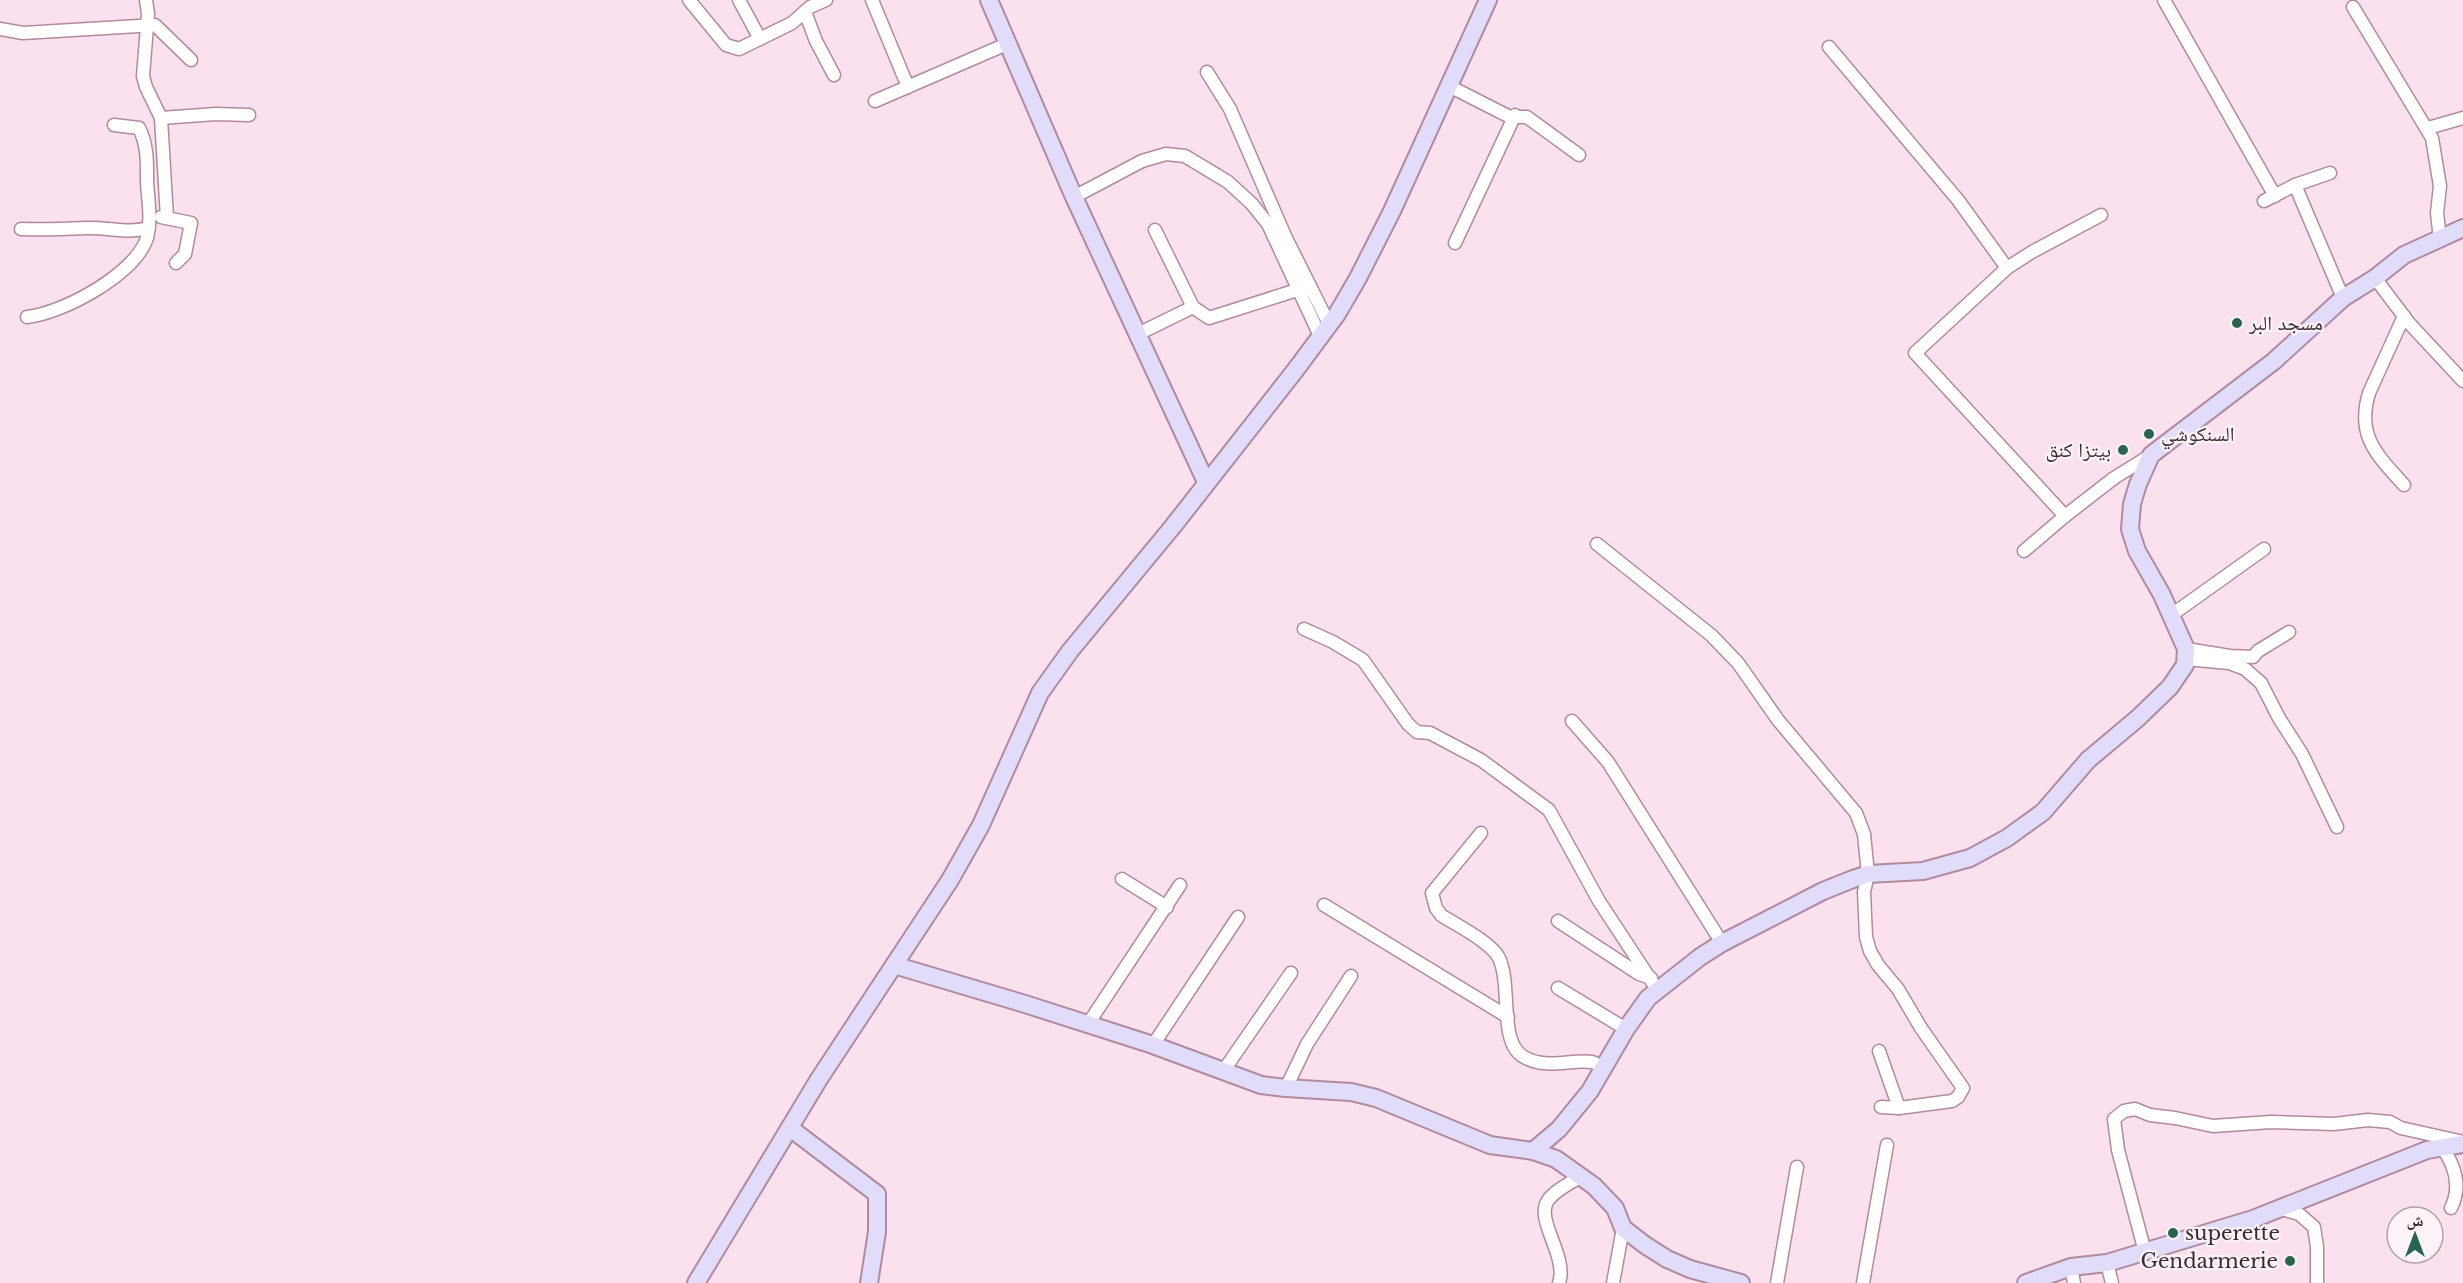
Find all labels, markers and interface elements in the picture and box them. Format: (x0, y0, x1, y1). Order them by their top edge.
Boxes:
place label: مسجد البر (2248, 311, 2323, 335)
marker: مسجد البر (2230, 316, 2244, 330)
place label: السنكوشي (2161, 422, 2235, 450)
marker: السنكوشي (2142, 427, 2156, 441)
place label: بيتزا كنق (2046, 438, 2111, 462)
marker: بيتزا كنق (2116, 443, 2130, 457)
north arrow (2385, 1205, 2445, 1265)
text: ش (2407, 1210, 2424, 1230)
place label: superette (2185, 1221, 2280, 1245)
marker: superette (2166, 1226, 2180, 1240)
place label: Gendarmerie (2141, 1249, 2278, 1273)
marker: Gendarmerie (2283, 1254, 2297, 1268)

